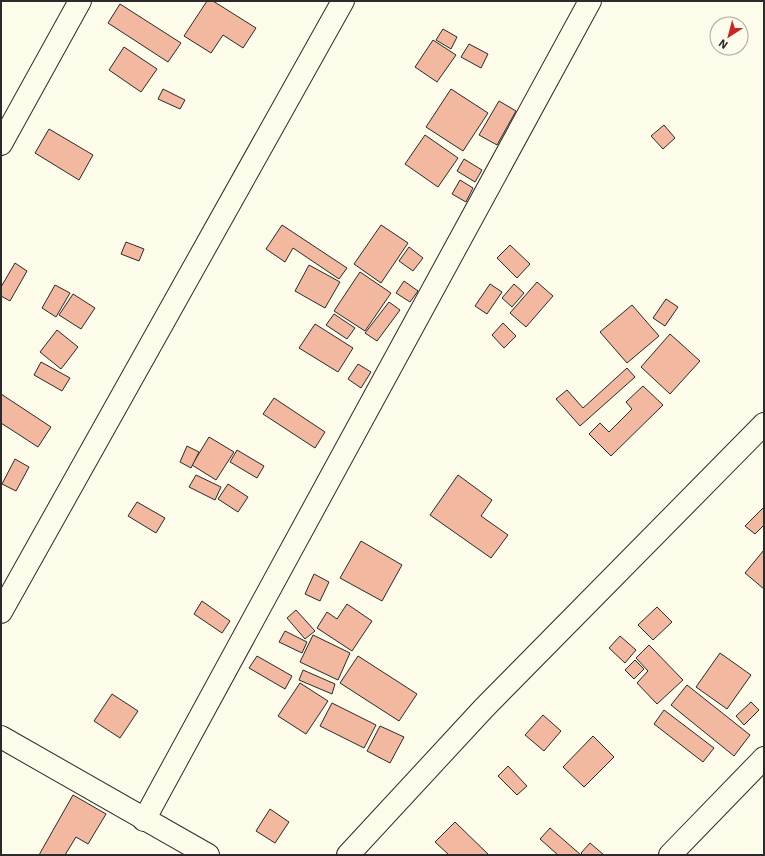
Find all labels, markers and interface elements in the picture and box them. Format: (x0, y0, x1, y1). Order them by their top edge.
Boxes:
north arrow (709, 16, 749, 56)
text: N (716, 36, 730, 52)

